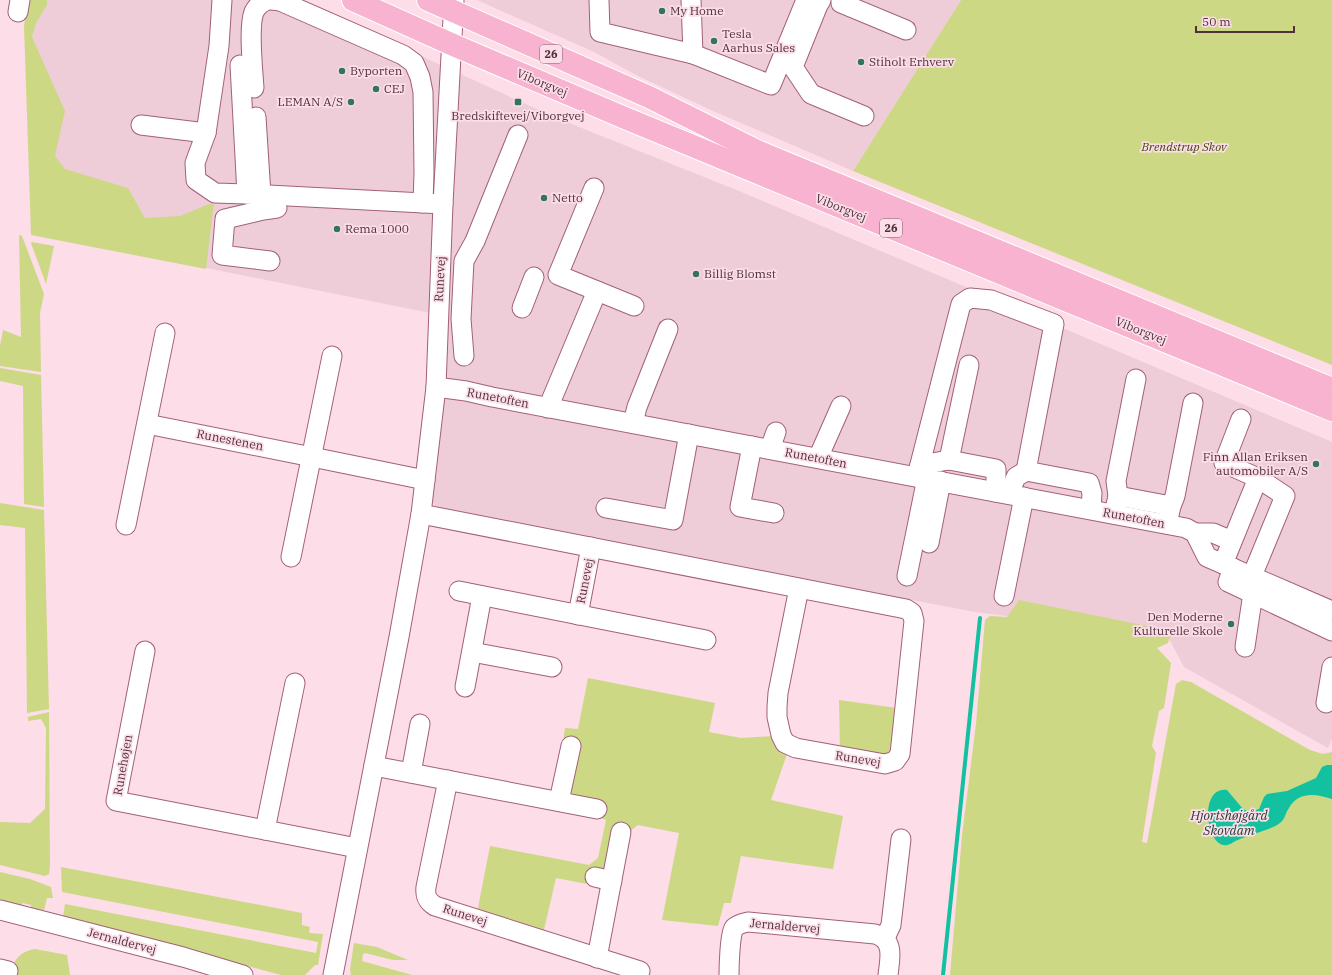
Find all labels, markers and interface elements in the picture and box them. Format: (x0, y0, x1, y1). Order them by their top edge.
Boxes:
place label: My Home (670, 3, 724, 18)
marker: My Home (657, 6, 667, 16)
scale bar (1196, 8, 1294, 34)
text: 50 m (1202, 14, 1231, 29)
place label: Tesla Aarhus Sales (722, 26, 795, 55)
marker: Tesla Aarhus Sales (709, 36, 719, 46)
road number: 26 (540, 45, 562, 63)
place label: Stiholt Erhverv (869, 54, 955, 69)
marker: Stiholt Erhverv (856, 57, 866, 67)
place label: Byporten (350, 63, 403, 78)
street label: Viborgvej (514, 65, 570, 100)
marker: Byporten (337, 66, 347, 76)
place label: CEJ (384, 81, 405, 96)
marker: CEJ (371, 84, 381, 94)
place label: LEMAN A/S (278, 94, 343, 109)
marker: LEMAN A/S (346, 97, 356, 107)
marker: Bredskiftevej/Viborgvej (513, 97, 523, 107)
place label: Bredskiftevej/Viborgvej (451, 108, 585, 123)
park label: Brendstrup Skov (1140, 139, 1228, 154)
place label: Netto (552, 190, 583, 205)
street label: Viborgvej (813, 190, 869, 225)
marker: Netto (539, 193, 549, 203)
road number: 26 (880, 219, 902, 237)
place label: Rema 1000 (345, 221, 409, 236)
marker: Rema 1000 (332, 224, 342, 234)
street label: Runevej (431, 256, 448, 302)
place label: Billig Blomst (704, 266, 776, 281)
marker: Billig Blomst (691, 269, 701, 279)
street label: Viborgvej (1113, 313, 1169, 348)
street label: Runetoften (466, 384, 531, 411)
street label: Runestenen (195, 426, 265, 453)
street label: Runetoften (784, 444, 849, 471)
place label: Finn Allan Eriksen automobiler A/S (1203, 449, 1308, 478)
marker: Finn Allan Eriksen automobiler A/S (1311, 459, 1321, 469)
street label: Runetoften (1102, 504, 1167, 531)
street label: Runevej (573, 557, 596, 605)
place label: Den Moderne Kulturelle Skole (1133, 609, 1223, 638)
marker: Den Moderne Kulturelle Skole (1226, 619, 1236, 629)
street label: Runehøjen (110, 733, 135, 797)
street label: Runevej (834, 748, 882, 770)
water label: Hjortshøjgård Skovdam (1190, 807, 1268, 839)
street label: Runevej (441, 900, 489, 929)
street label: Jernaldervej (749, 915, 821, 936)
street label: Jernaldervej (86, 924, 158, 957)

